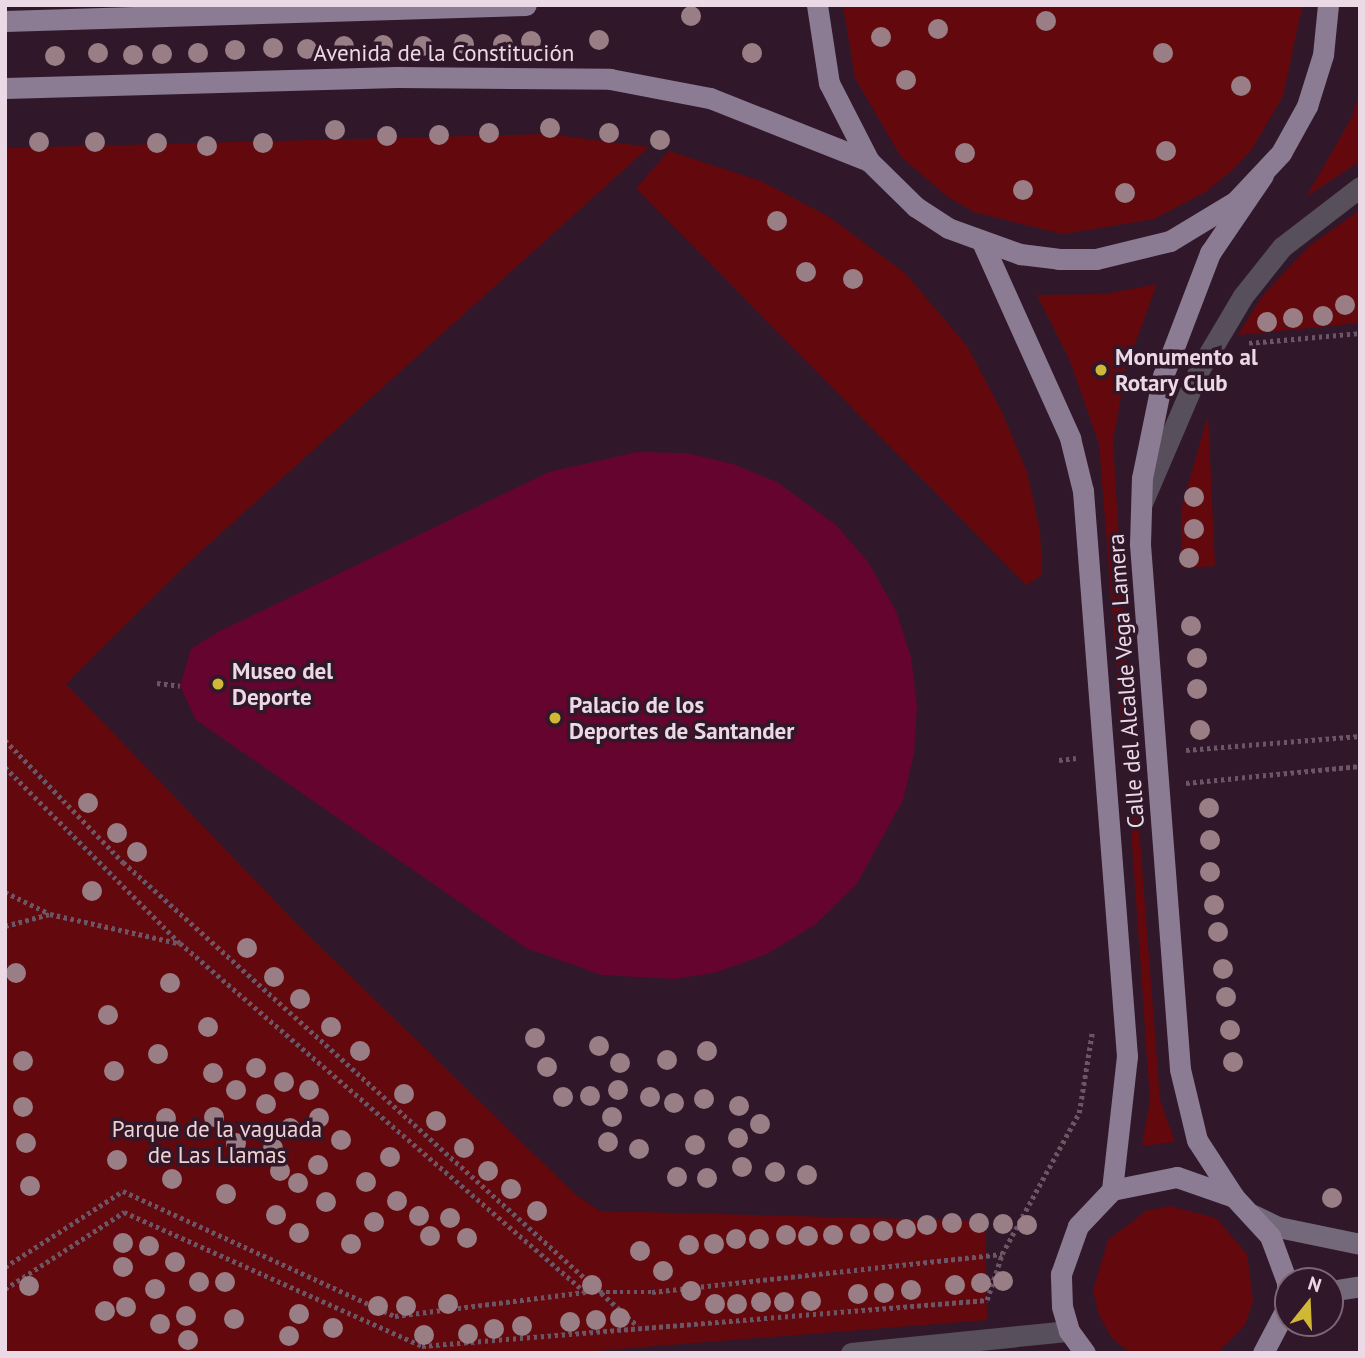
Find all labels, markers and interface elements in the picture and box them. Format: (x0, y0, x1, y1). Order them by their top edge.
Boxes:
street label: Avenida de la Constitución (314, 39, 574, 67)
place label: Monumento al Rotary Club (1115, 343, 1258, 397)
marker: Monumento al Rotary Club (1093, 362, 1109, 378)
street label: Calle del Alcalde Vega Lamera (1102, 532, 1150, 830)
place label: Museo del Deporte (232, 657, 333, 711)
marker: Museo del Deporte (210, 676, 226, 692)
place label: Palacio de los Deportes de Santander (569, 691, 794, 745)
marker: Palacio de los Deportes de Santander (547, 710, 563, 726)
park label: Parque de la vaguada de Las Llamas (112, 1115, 322, 1169)
north arrow (1274, 1267, 1344, 1337)
text: N (1305, 1271, 1325, 1297)

